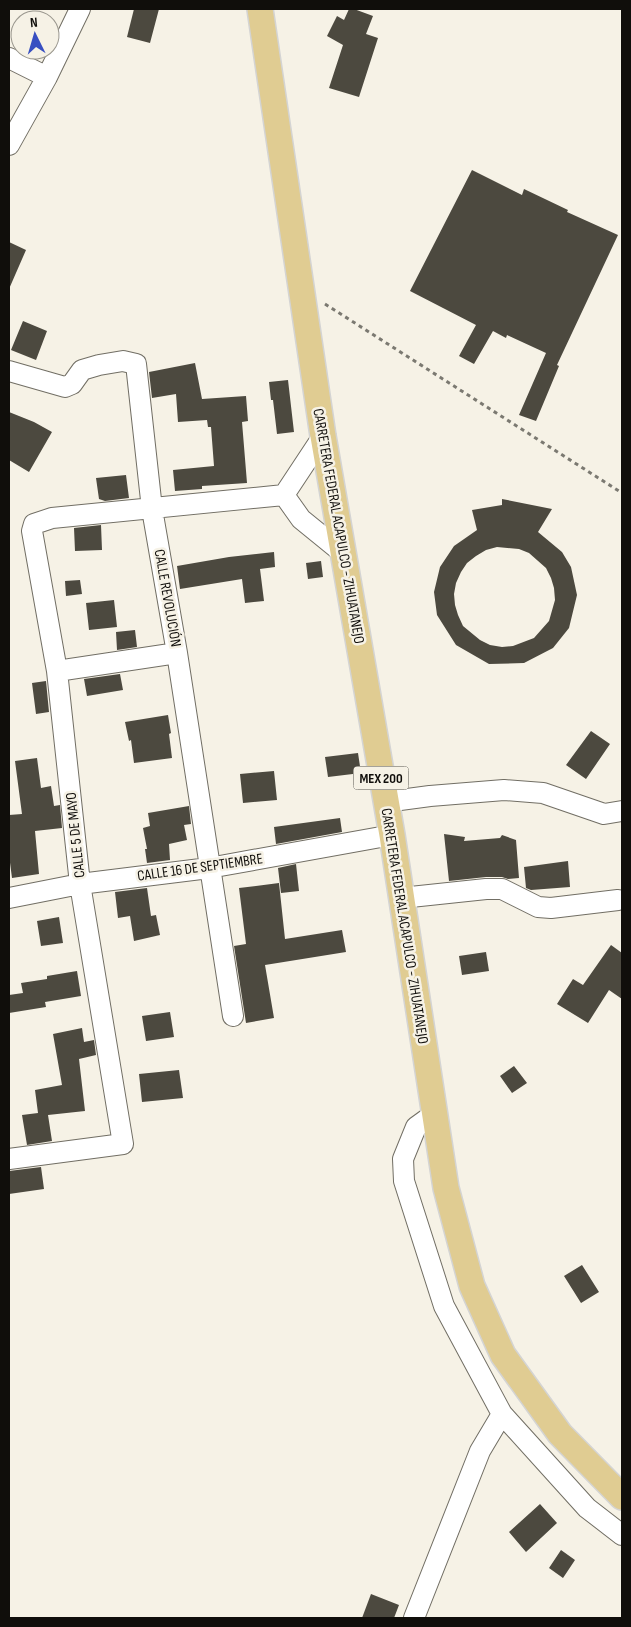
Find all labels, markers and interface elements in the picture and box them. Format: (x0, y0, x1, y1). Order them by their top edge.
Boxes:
north arrow (10, 10, 60, 60)
text: N (29, 14, 38, 31)
street label: CARRETERA FEDERAL ACAPULCO - ZIHUATANEJO (308, 407, 369, 645)
street label: CALLE REVOLUCIÓN (150, 548, 185, 648)
road number: MEX 200 (354, 766, 408, 790)
street label: CALLE 5 DE MAYO (62, 791, 89, 879)
street label: CARRETERA FEDERAL ACAPULCO - ZIHUATANEJO (376, 807, 433, 1045)
street label: CALLE 16 DE SEPTIEMBRE (136, 849, 264, 886)

